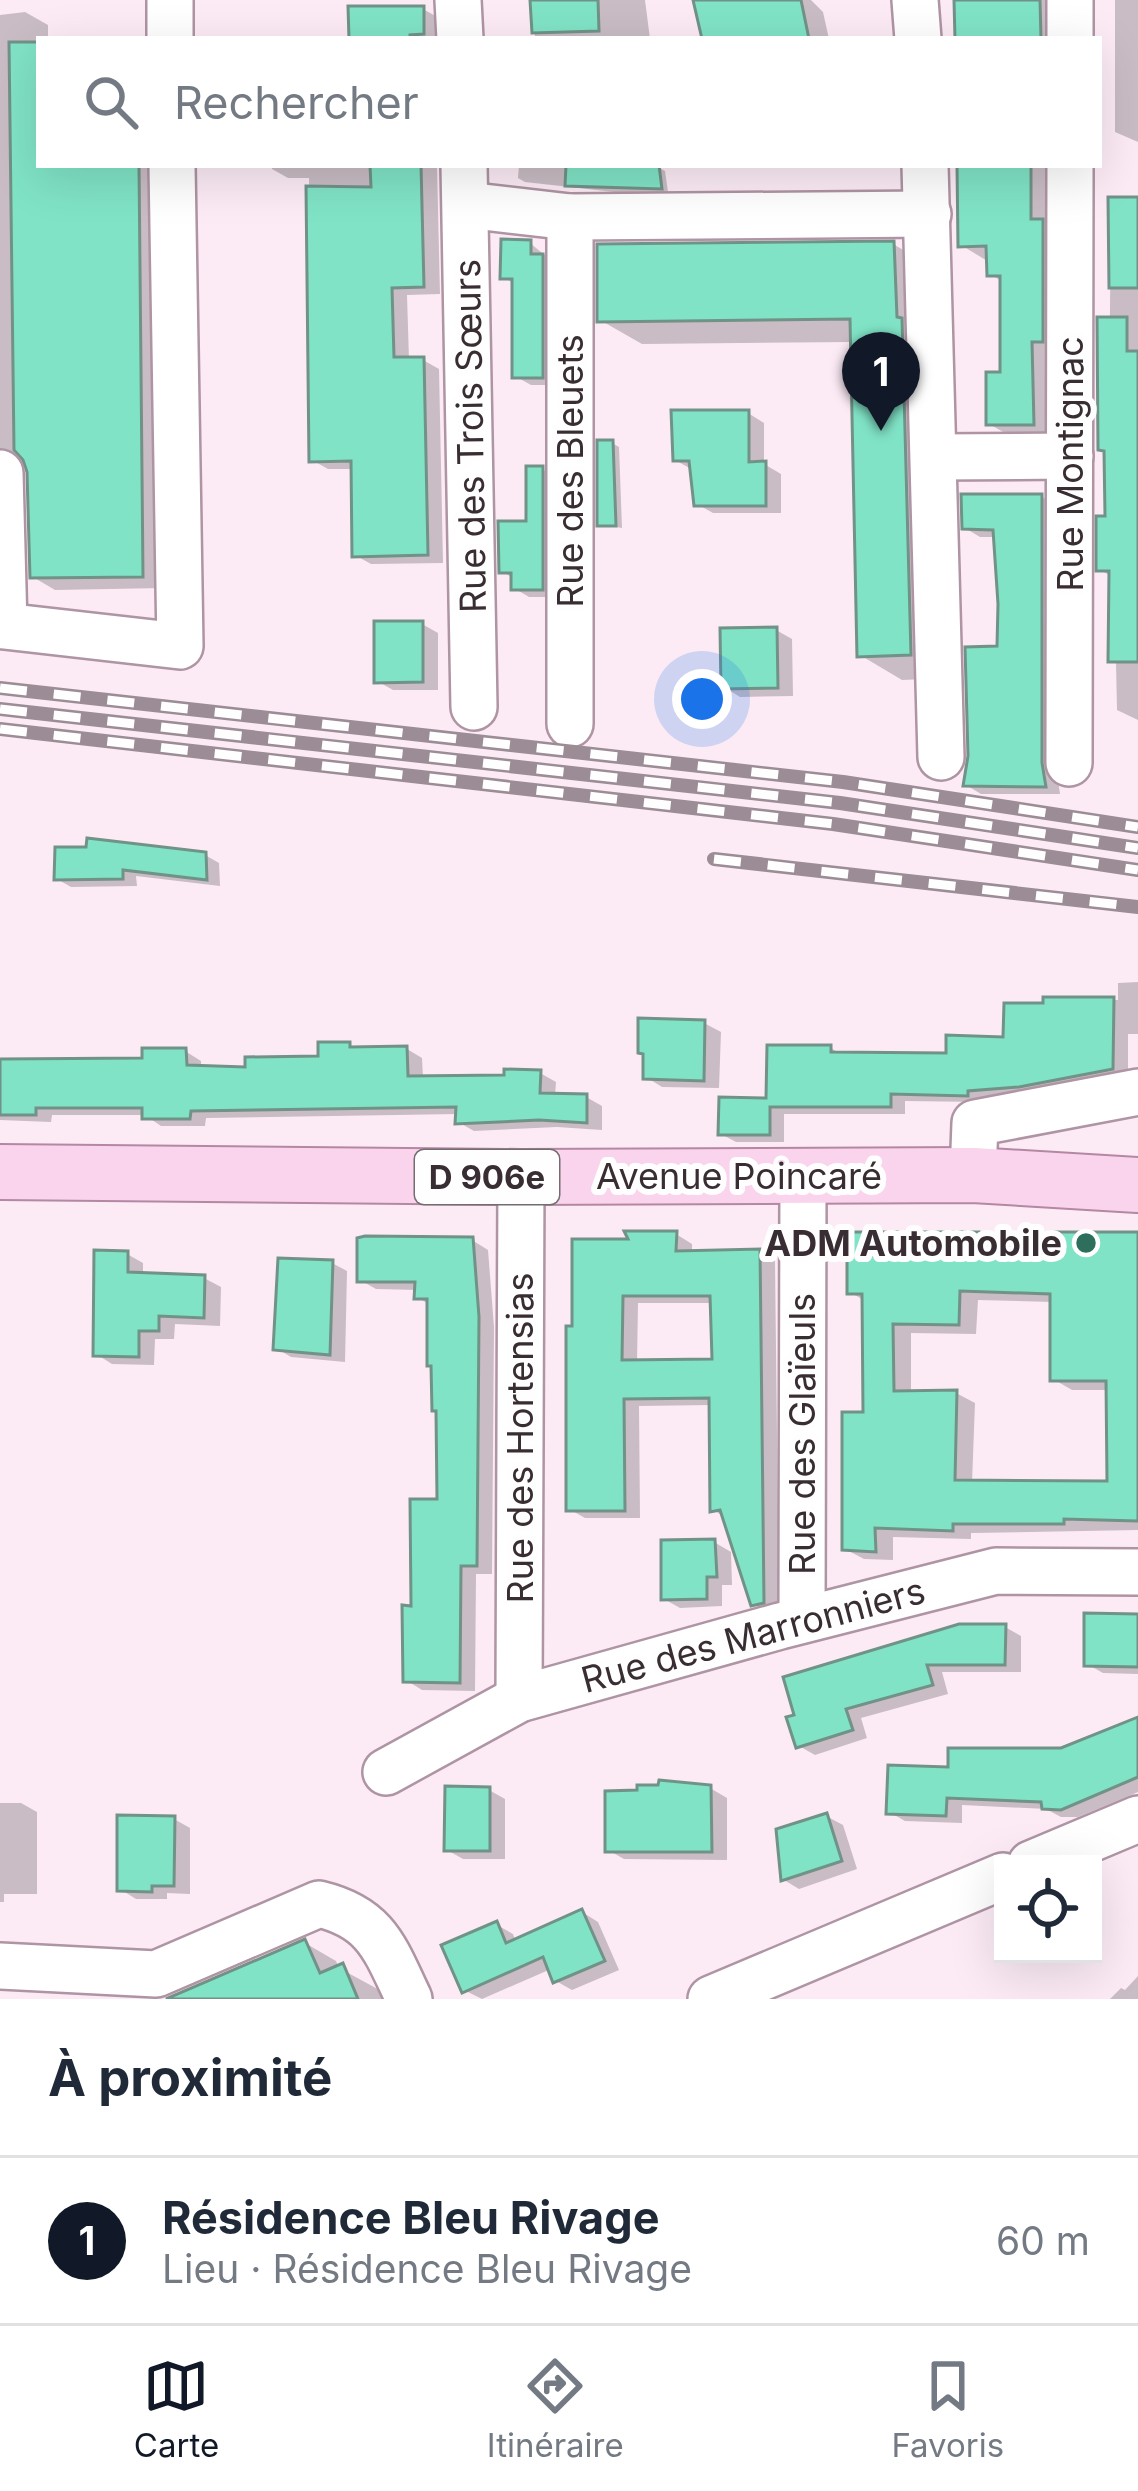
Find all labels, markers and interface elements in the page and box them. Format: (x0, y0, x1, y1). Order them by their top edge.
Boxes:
search box (36, 36, 1102, 168)
icon: search (78, 69, 144, 135)
text: Rechercher (174, 75, 419, 130)
street label: Rue des Trois Sœurs (445, 259, 495, 613)
pin: 1 (842, 332, 920, 431)
street label: Rue des Bleuets (548, 334, 592, 608)
street label: Rue Montignac (1048, 336, 1092, 592)
your location (672, 669, 732, 729)
road number: D 906e (415, 1150, 559, 1204)
street label: Avenue Poincaré (596, 1154, 882, 1198)
place label: ADM Automobile (764, 1221, 1062, 1265)
marker: ADM Automobile (1073, 1230, 1099, 1256)
street label: Rue des Hortensias (498, 1273, 542, 1603)
street label: Rue des Glaïeuls (780, 1293, 824, 1575)
street label: Rue des Marronniers (576, 1568, 930, 1702)
map controls (994, 1855, 1102, 1963)
button: locate (994, 1855, 1102, 1963)
text: À proximité (48, 2047, 332, 2108)
text: Résidence Bleu Rivage (162, 2190, 659, 2245)
text: 1 (79, 2217, 95, 2264)
text: 60 m (996, 2217, 1090, 2264)
text: Lieu · Résidence Bleu Rivage (162, 2245, 692, 2292)
tab: Carte (134, 2353, 219, 2465)
tab: Itinéraire (487, 2353, 624, 2465)
tab: Favoris (891, 2353, 1004, 2465)

